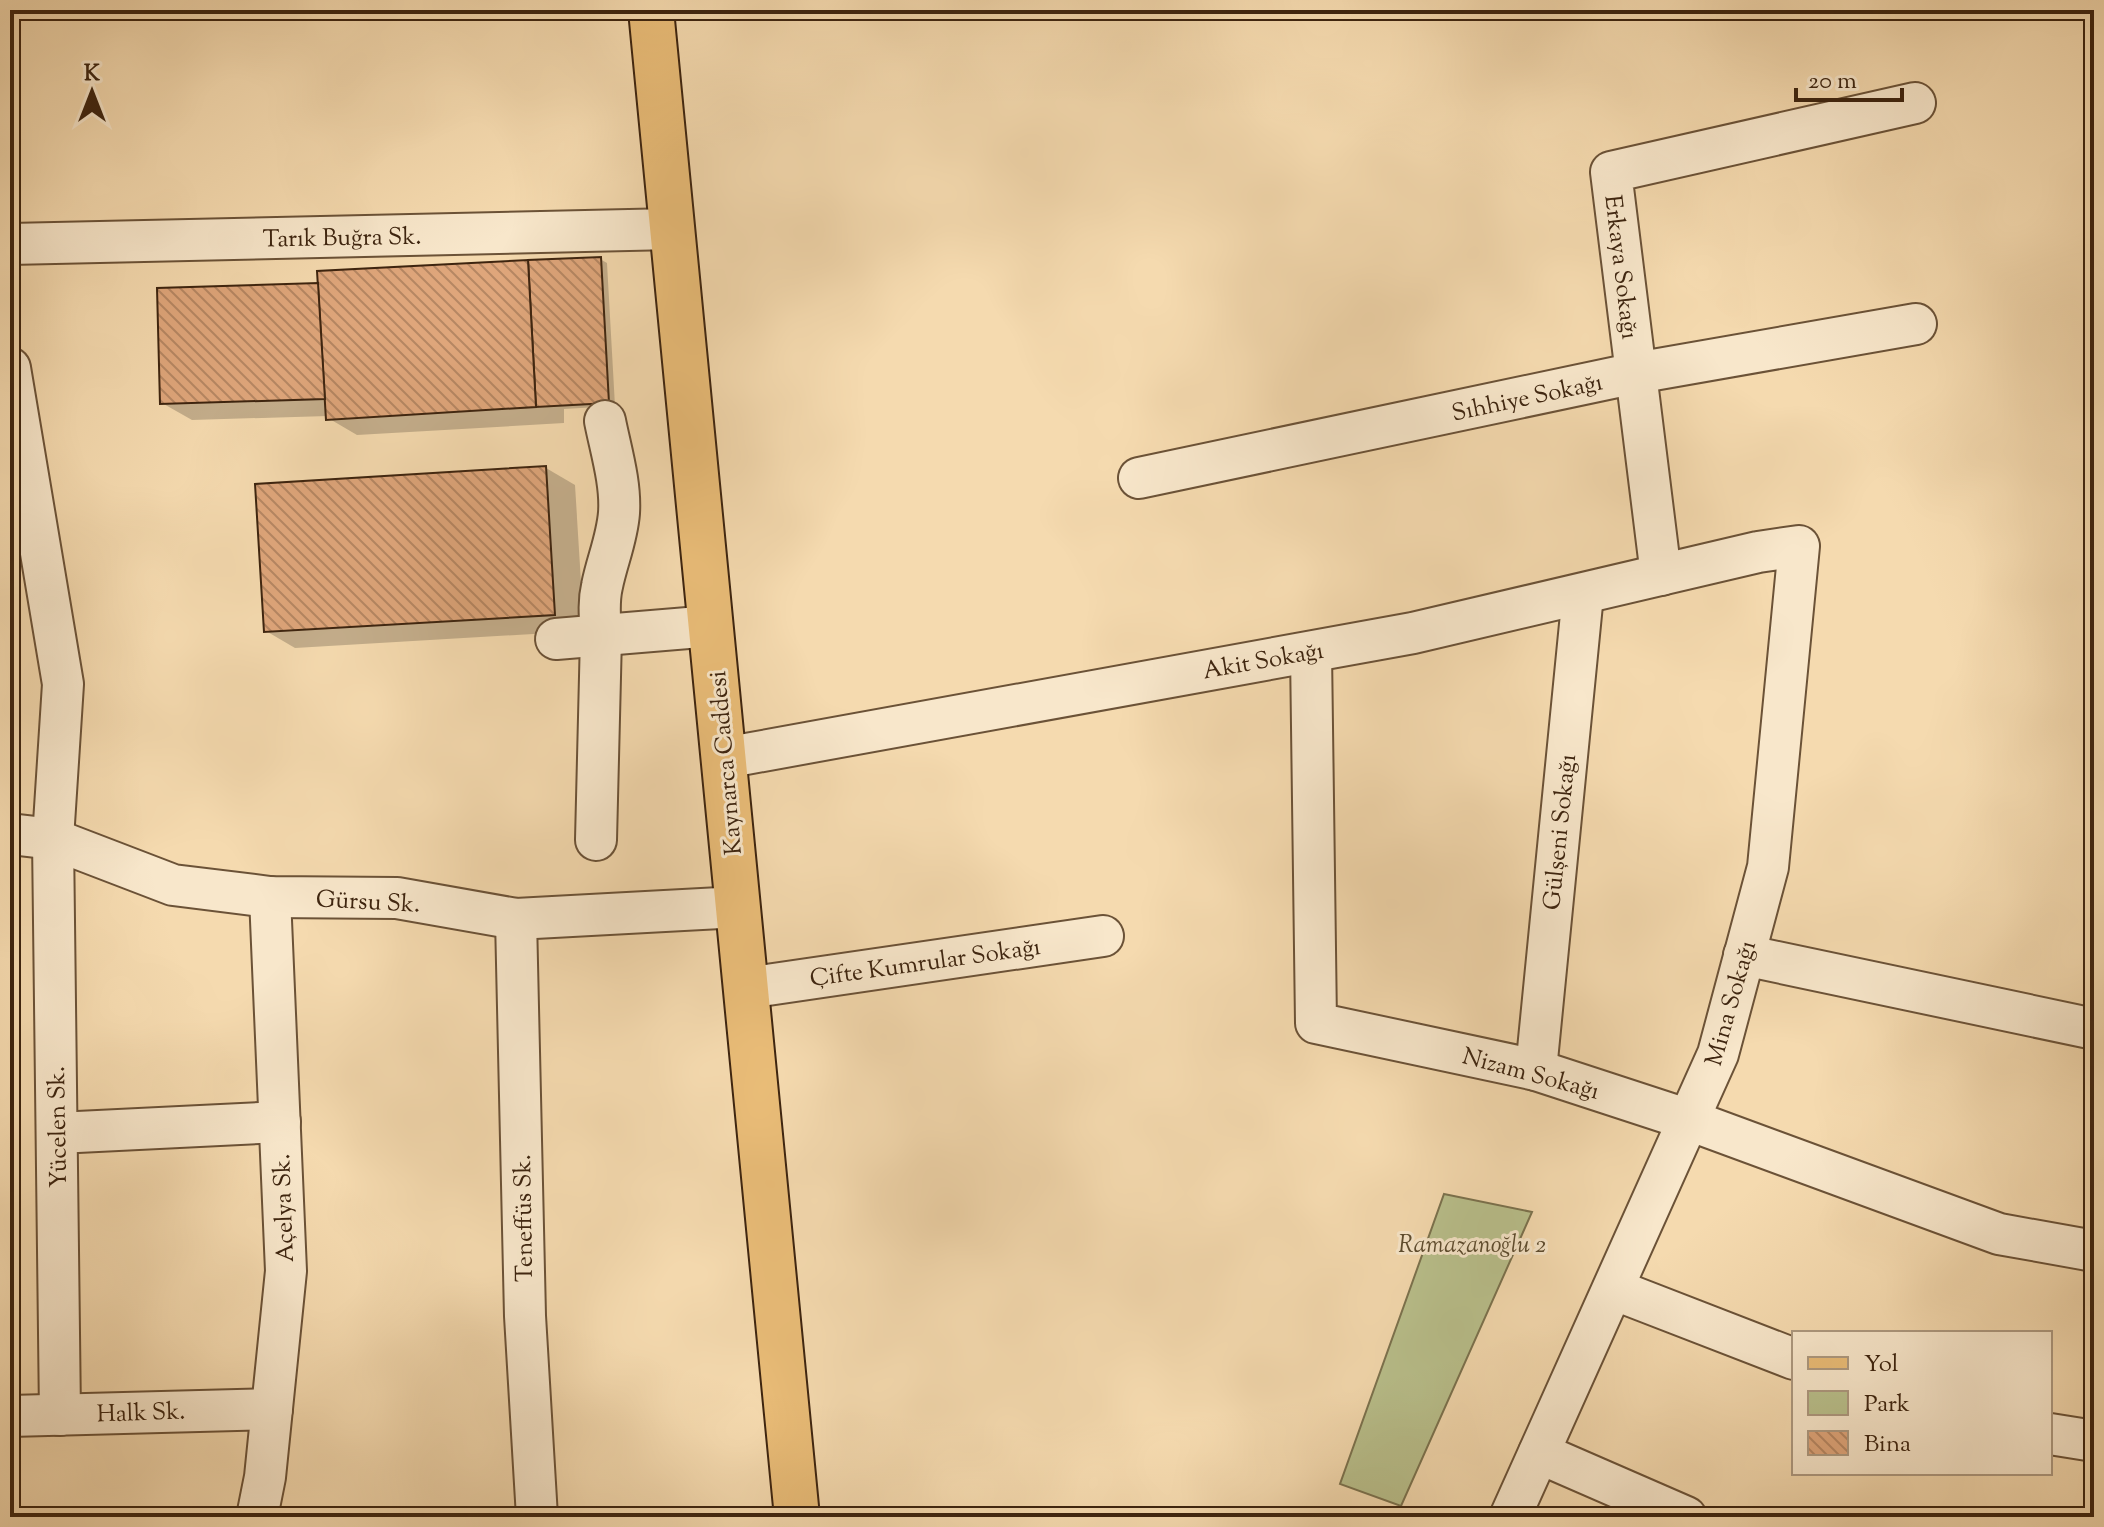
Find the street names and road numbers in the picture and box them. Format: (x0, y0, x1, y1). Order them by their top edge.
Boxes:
street label: Erkaya Sokağı (1594, 193, 1646, 341)
street label: Tarık Buğra Sk. (262, 221, 422, 257)
street label: Sıhhiye Sokağı (1449, 366, 1606, 432)
street label: Akit Sokağı (1200, 635, 1327, 689)
street label: Kaynarca Caddesi (702, 669, 752, 856)
street label: Gülşeni Sokağı (1536, 752, 1586, 912)
street label: Gürsu Sk. (315, 883, 421, 923)
street label: Çifte Kumrular Sokağı (808, 931, 1043, 997)
street label: Mina Sokağı (1698, 937, 1766, 1070)
street label: Nizam Sokağı (1458, 1040, 1603, 1110)
street label: Yücelen Sk. (41, 1066, 77, 1188)
street label: Açelya Sk. (266, 1153, 304, 1263)
street label: Teneffüs Sk. (507, 1154, 543, 1282)
street label: Halk Sk. (96, 1395, 186, 1433)

